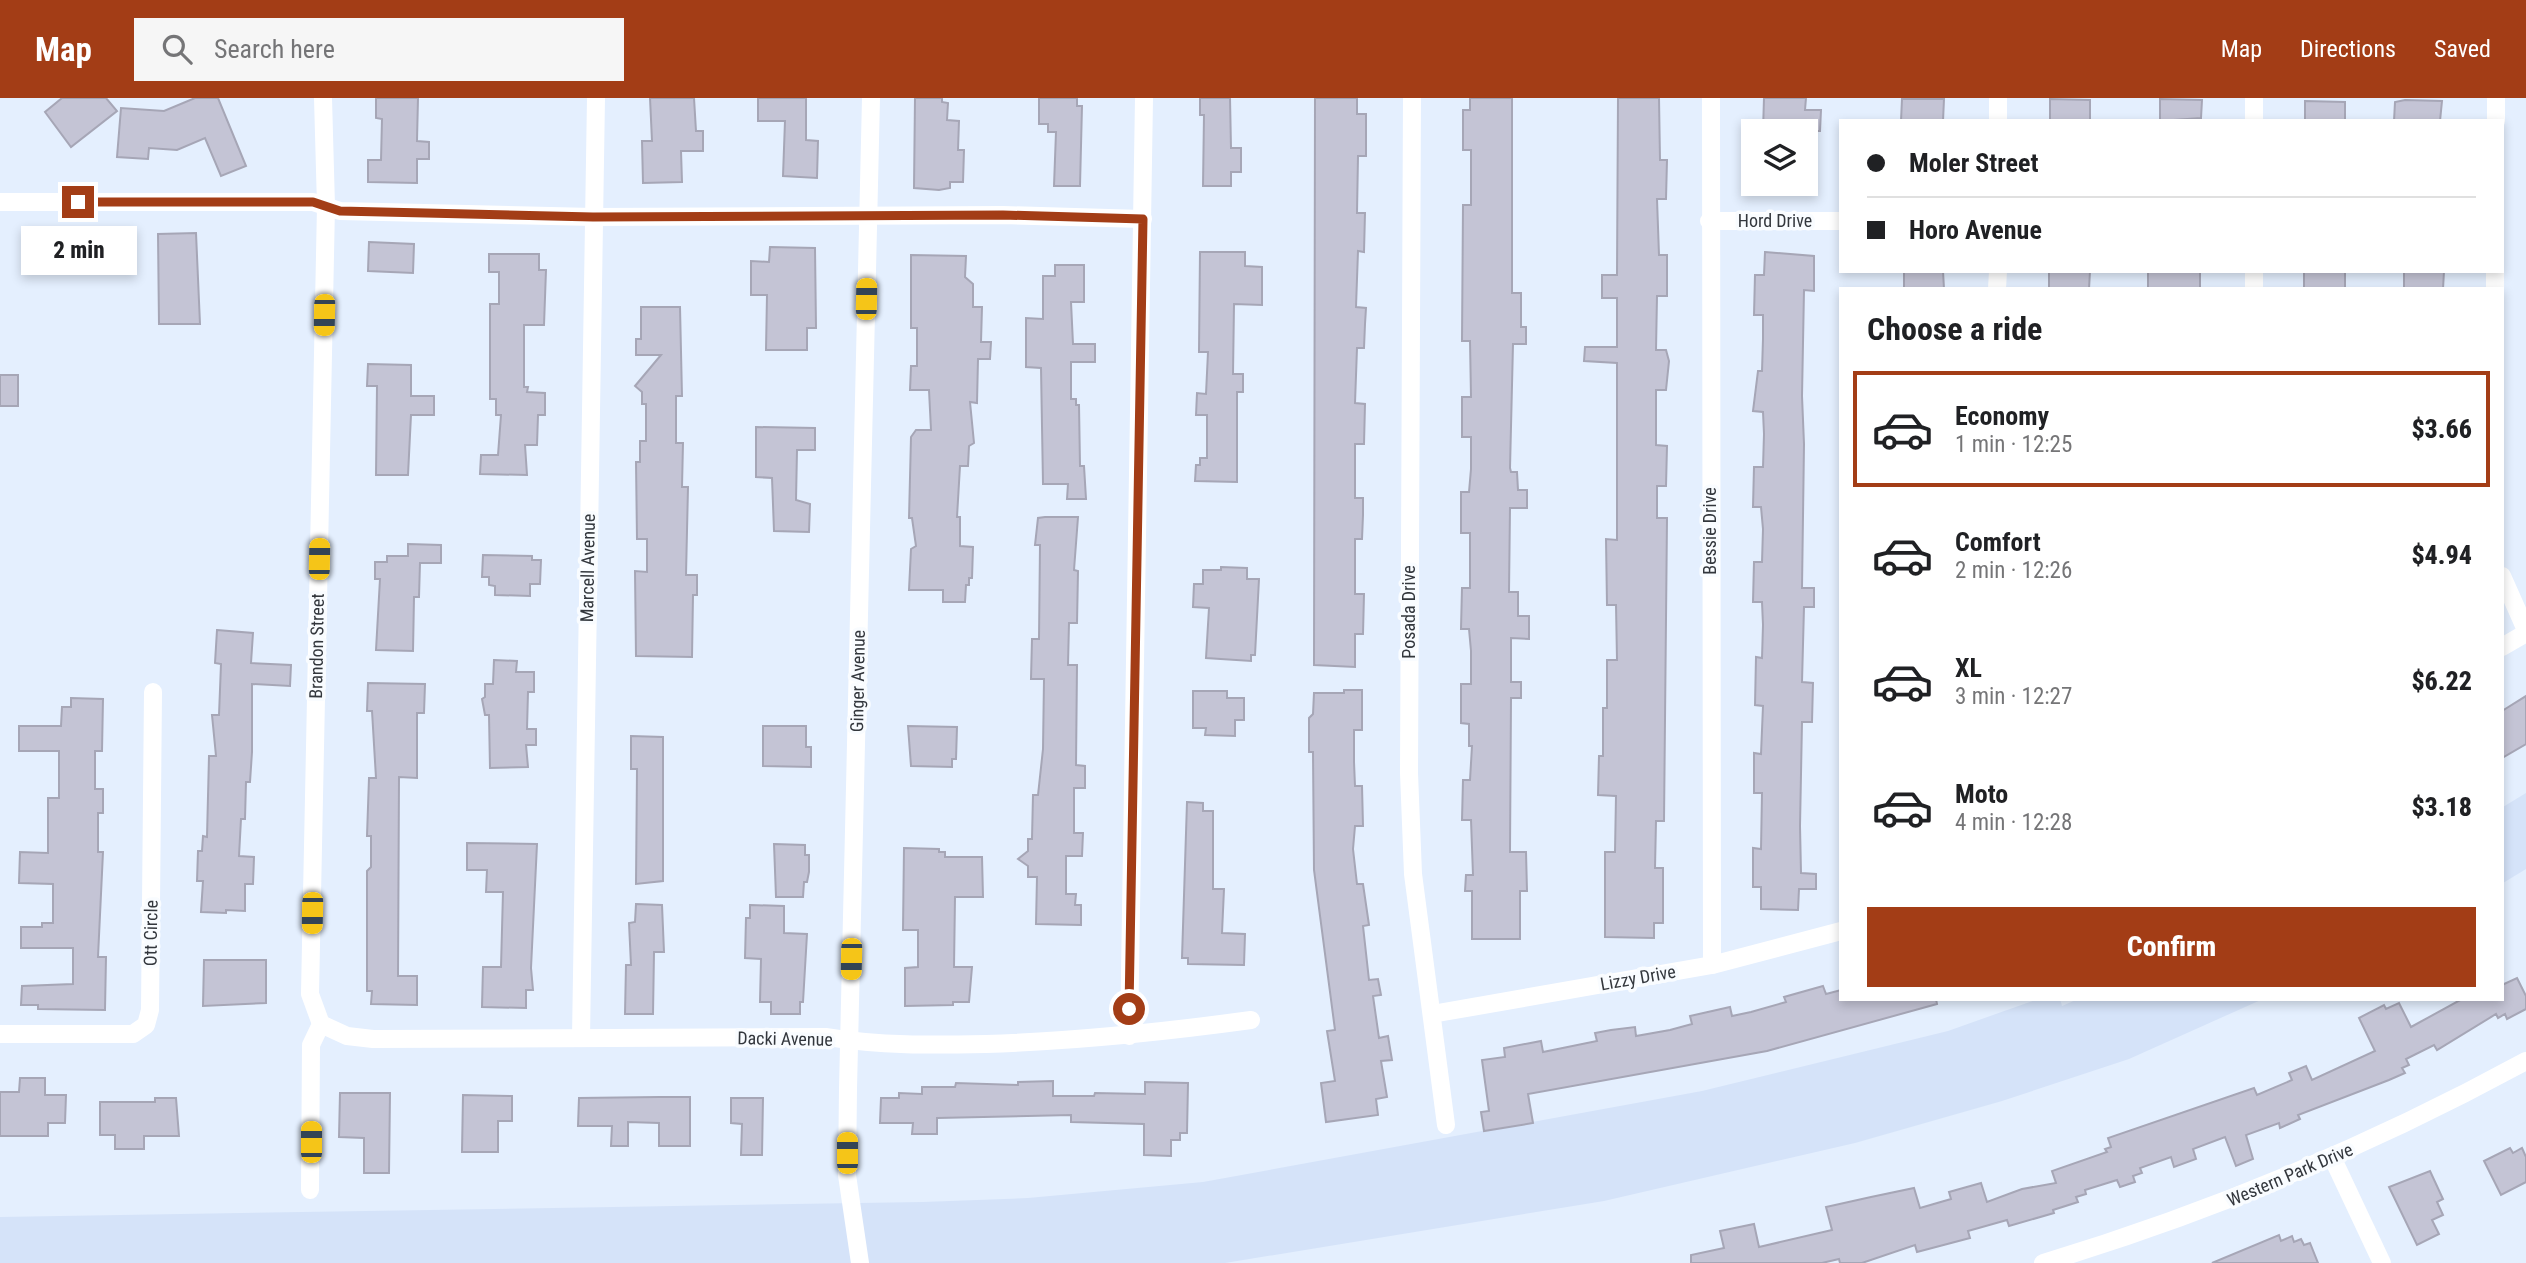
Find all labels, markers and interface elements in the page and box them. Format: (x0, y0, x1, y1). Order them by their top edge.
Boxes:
search box (134, 18, 624, 81)
text: Map (35, 30, 92, 69)
icon: search (158, 30, 196, 68)
text: Search here (214, 34, 335, 64)
text: Map (2221, 35, 2262, 63)
text: Directions (2300, 35, 2396, 63)
text: Saved (2434, 35, 2491, 63)
map controls (1741, 119, 1818, 196)
button: layers (1741, 119, 1818, 196)
text: Moler Street (1909, 148, 2038, 178)
route end (62, 186, 94, 218)
street label: Hord Drive (1738, 210, 1812, 231)
text: Horo Avenue (1909, 215, 2042, 245)
callout: 2 min (20, 226, 136, 276)
text: 2 min (53, 237, 105, 264)
car (856, 278, 877, 320)
car (314, 294, 335, 336)
text: Choose a ride (1867, 310, 2042, 348)
icon: car (1871, 398, 1934, 461)
text: Economy (1955, 401, 2049, 431)
text: $3.66 (2411, 414, 2472, 444)
text: 1 min · 12:25 (1955, 431, 2072, 458)
street label: Bessie Drive (1699, 487, 1720, 575)
street label: Marcell Avenue (576, 514, 599, 622)
icon: car (1871, 524, 1934, 587)
text: Comfort (1955, 527, 2041, 557)
car (309, 538, 330, 580)
text: $4.94 (2411, 540, 2472, 570)
text: 2 min · 12:26 (1955, 557, 2072, 584)
street label: Posada Drive (1398, 565, 1419, 659)
street label: Brandon Street (305, 593, 328, 699)
street label: Ginger Avenue (846, 630, 869, 732)
icon: car (1871, 650, 1934, 713)
text: XL (1955, 653, 1982, 683)
text: $6.22 (2411, 666, 2472, 696)
text: 3 min · 12:27 (1955, 683, 2072, 710)
icon: car (1871, 776, 1934, 839)
text: Moto (1955, 779, 2008, 809)
text: $3.18 (2411, 792, 2472, 822)
text: 4 min · 12:28 (1955, 809, 2072, 836)
car (302, 892, 323, 934)
street label: Ott Circle (139, 900, 162, 966)
button: Confirm (1867, 907, 2476, 987)
car (841, 938, 862, 980)
street label: Lizzy Drive (1599, 961, 1677, 994)
route start (1113, 993, 1145, 1025)
street label: Dacki Avenue (737, 1027, 833, 1050)
car (301, 1121, 322, 1163)
car (837, 1132, 858, 1174)
street label: Western Park Drive (2224, 1139, 2356, 1210)

